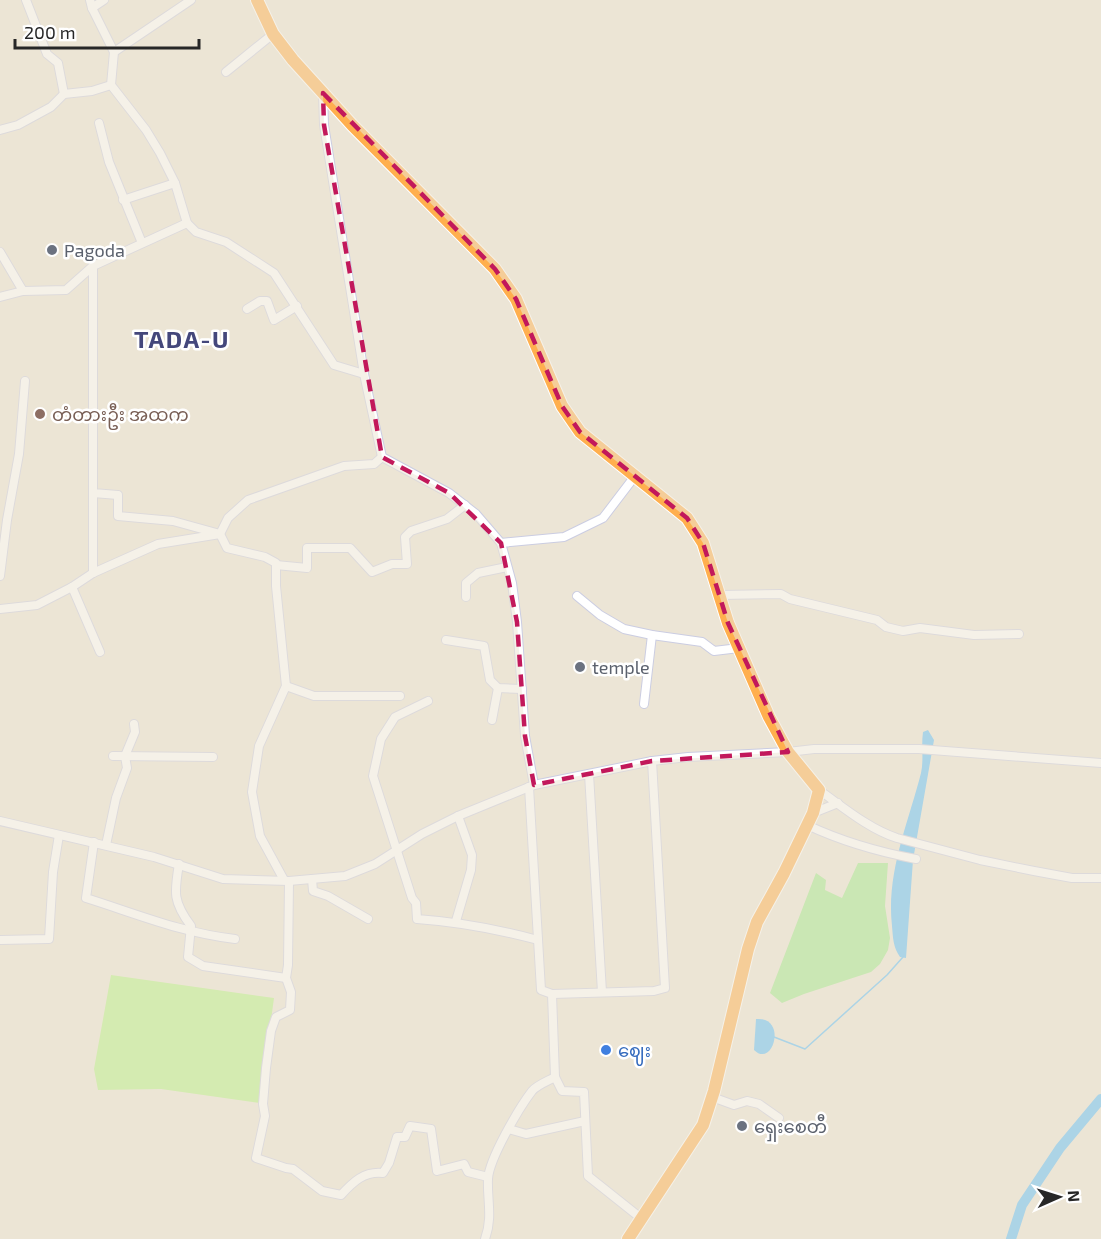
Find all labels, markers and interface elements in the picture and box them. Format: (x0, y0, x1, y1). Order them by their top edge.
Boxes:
scale bar (15, 12, 200, 50)
text: 200 m (24, 21, 76, 43)
place label: Pagoda (64, 239, 125, 261)
marker: Pagoda (45, 243, 59, 257)
district label: TADA-U (134, 324, 230, 353)
place label: တံတားဦး အထက (52, 403, 189, 430)
marker: တံတားဦး အထက (33, 407, 47, 421)
place label: temple (592, 656, 650, 678)
marker: temple (573, 660, 587, 674)
place label: ဈေး (618, 1039, 651, 1066)
marker: ဈေး (599, 1043, 613, 1057)
place label: ရှေးစေတီ (754, 1113, 827, 1142)
marker: ရှေးစေတီ (735, 1119, 749, 1133)
north arrow (1029, 1167, 1089, 1227)
text: N (1065, 1190, 1084, 1202)

